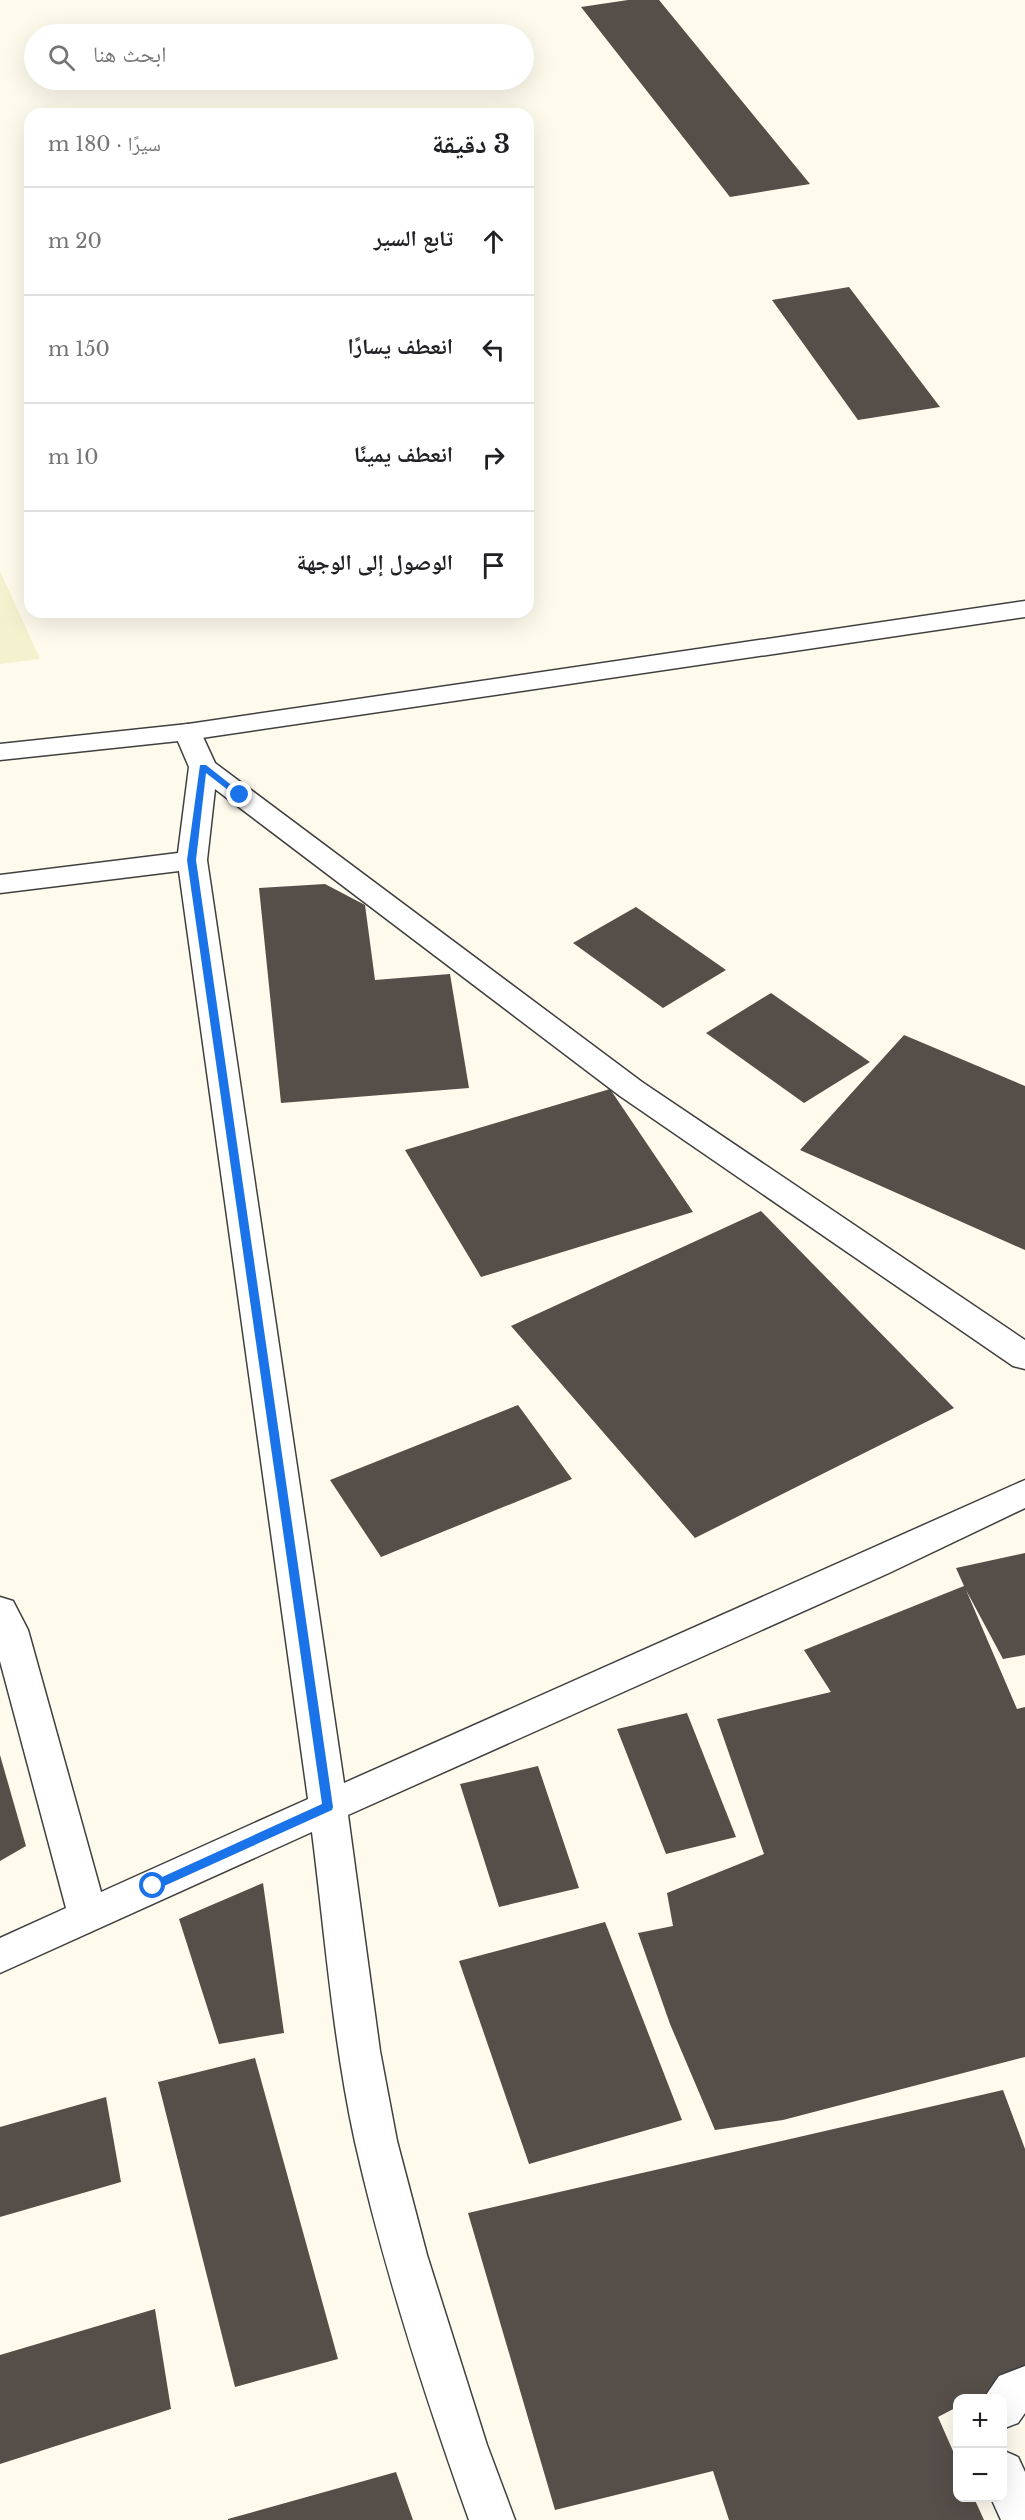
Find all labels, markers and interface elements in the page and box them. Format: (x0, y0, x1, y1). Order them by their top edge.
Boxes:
search box (24, 24, 534, 90)
icon: search (45, 41, 78, 74)
text: ابحث هنا (93, 41, 166, 68)
text: 3 دقيقة (432, 128, 510, 160)
text: سيرًا · 180 m (48, 132, 161, 156)
text: تابع السير (374, 225, 453, 252)
icon: ahead (477, 225, 510, 258)
text: 20 m (48, 229, 102, 253)
text: انعطف يسارًا (347, 333, 453, 360)
icon: left (477, 333, 510, 366)
text: 150 m (48, 337, 110, 361)
text: انعطف يمينًا (354, 441, 453, 468)
icon: right (477, 441, 510, 474)
text: 10 m (48, 445, 98, 469)
text: الوصول إلى الوجهة (297, 549, 453, 576)
icon: arrive (477, 549, 510, 582)
route end (226, 781, 252, 807)
route start (139, 1872, 165, 1898)
map controls (953, 2394, 1007, 2502)
button: + (953, 2394, 1007, 2448)
button: − (953, 2448, 1007, 2502)

